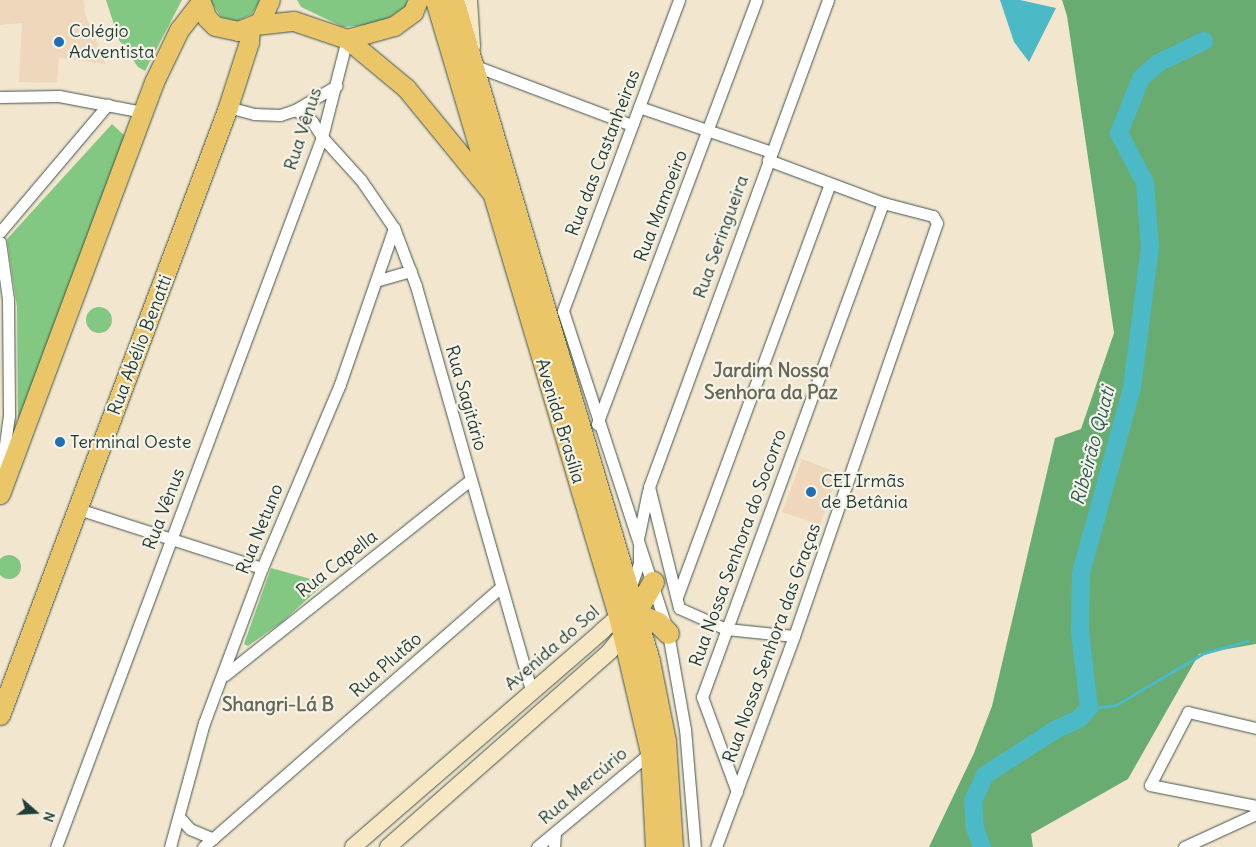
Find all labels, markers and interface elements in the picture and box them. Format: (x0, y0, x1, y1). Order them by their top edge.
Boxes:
place label: Colégio Adventista (69, 21, 154, 64)
marker: Colégio Adventista (53, 36, 65, 48)
street label: Rua das Castanheiras (561, 67, 645, 239)
street label: Rua Vênus (279, 85, 327, 173)
street label: Rua Mamoeiro (630, 147, 692, 265)
street label: Rua Seringueira (689, 172, 753, 302)
street label: Rua Abélio Benatti (103, 272, 177, 418)
street label: Rua Sagitário (441, 343, 491, 453)
street label: Avenida Brasília (531, 356, 589, 486)
district label: Jardim Nossa Senhora da Paz (704, 360, 838, 404)
water label: Ribeirão Quati (1066, 384, 1120, 508)
street label: Rua Nossa Senhora do Socorro (685, 426, 791, 670)
place label: Terminal Oeste (70, 431, 191, 453)
marker: Terminal Oeste (54, 436, 66, 448)
street label: Rua Vênus (139, 465, 189, 553)
place label: CEI Irmãs de Betânia (821, 471, 908, 514)
street label: Rua Netuno (232, 481, 288, 577)
marker: CEI Irmãs de Betânia (805, 486, 817, 498)
street label: Rua Nossa Senhora das Graças (719, 520, 825, 766)
street label: Rua Capella (292, 526, 382, 602)
street label: Avenida do Sol (500, 601, 604, 695)
street label: Rua Plutão (346, 628, 426, 702)
district label: Shangri-Lá B (222, 694, 334, 716)
street label: Rua Mercúrio (534, 743, 632, 829)
north arrow (10, 787, 60, 837)
text: N (39, 809, 59, 824)

